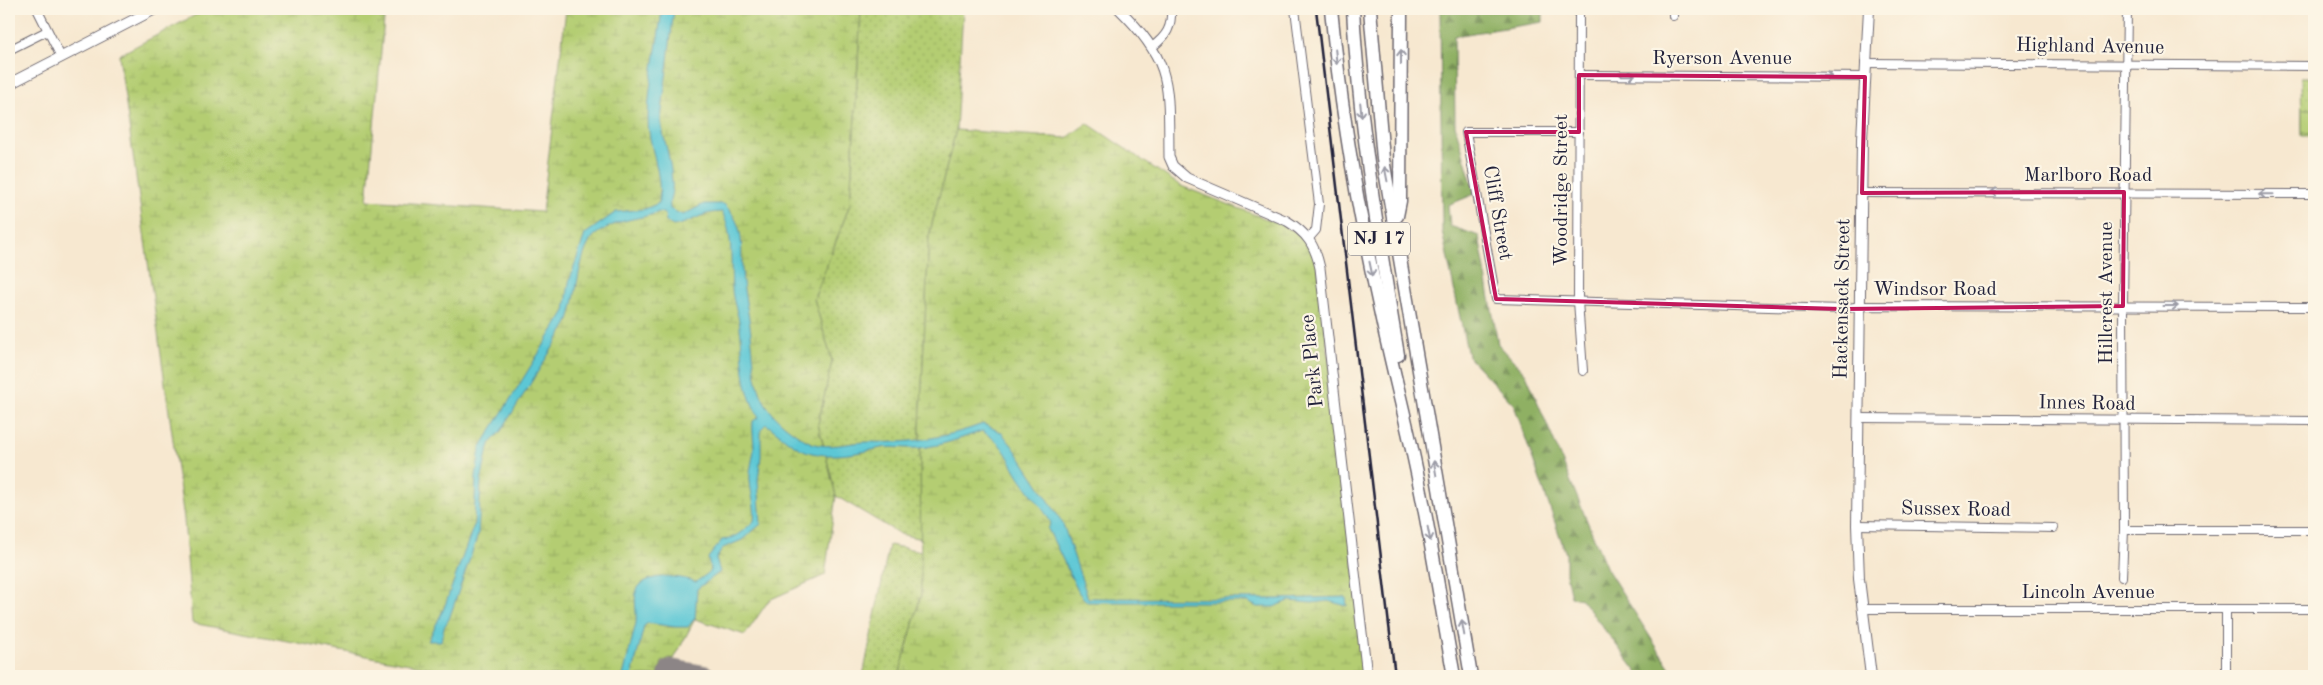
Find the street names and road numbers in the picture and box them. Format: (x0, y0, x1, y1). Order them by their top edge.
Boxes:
street label: Highland Avenue (2016, 36, 2164, 58)
street label: Ryerson Avenue (1652, 49, 1792, 69)
street label: Woodridge Street (1552, 114, 1572, 266)
street label: Cliff Street (1479, 164, 1515, 262)
street label: Marlboro Road (2024, 166, 2152, 186)
street label: Hackensack Street (1832, 218, 1854, 380)
road number: NJ 17 (1348, 222, 1410, 255)
street label: Hillcrest Avenue (2097, 222, 2117, 364)
street label: Windsor Road (1873, 280, 1997, 300)
street label: Park Place (1298, 313, 1328, 409)
street label: Innes Road (2038, 393, 2136, 415)
street label: Sussex Road (1901, 499, 2011, 521)
street label: Lincoln Avenue (2021, 583, 2155, 603)

